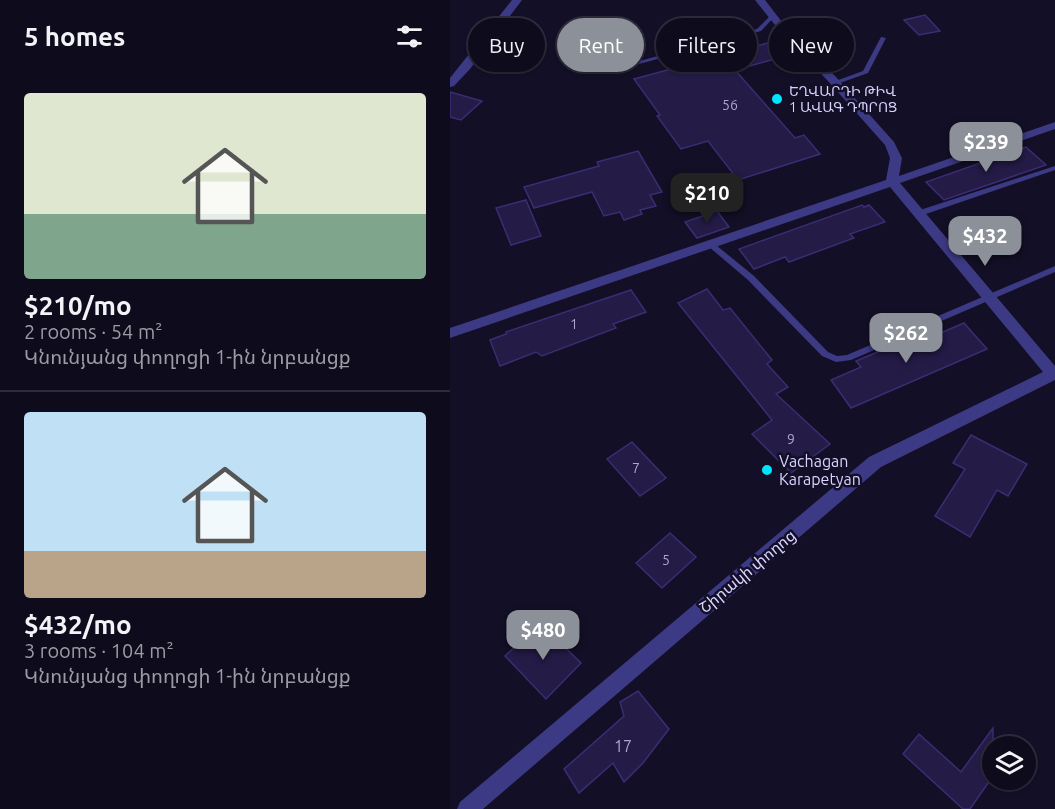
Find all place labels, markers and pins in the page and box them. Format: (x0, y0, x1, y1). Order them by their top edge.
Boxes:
place label: ԵՂՎԱՐԴԻ ԹԻՎ 1 ԱՎԱԳ ԴՊՐՈՑ (789, 83, 897, 115)
marker: ԵՂՎԱՐԴԻ ԹԻՎ 1 ԱՎԱԳ ԴՊՐՈՑ (770, 92, 784, 106)
pin: $239 (950, 122, 1022, 173)
pin: $210 (671, 173, 743, 224)
pin: $432 (949, 216, 1021, 267)
pin: $262 (870, 313, 942, 364)
place label: Vachagan Karapetyan (779, 452, 861, 488)
marker: Vachagan Karapetyan (760, 463, 774, 477)
pin: $480 (507, 610, 579, 661)

